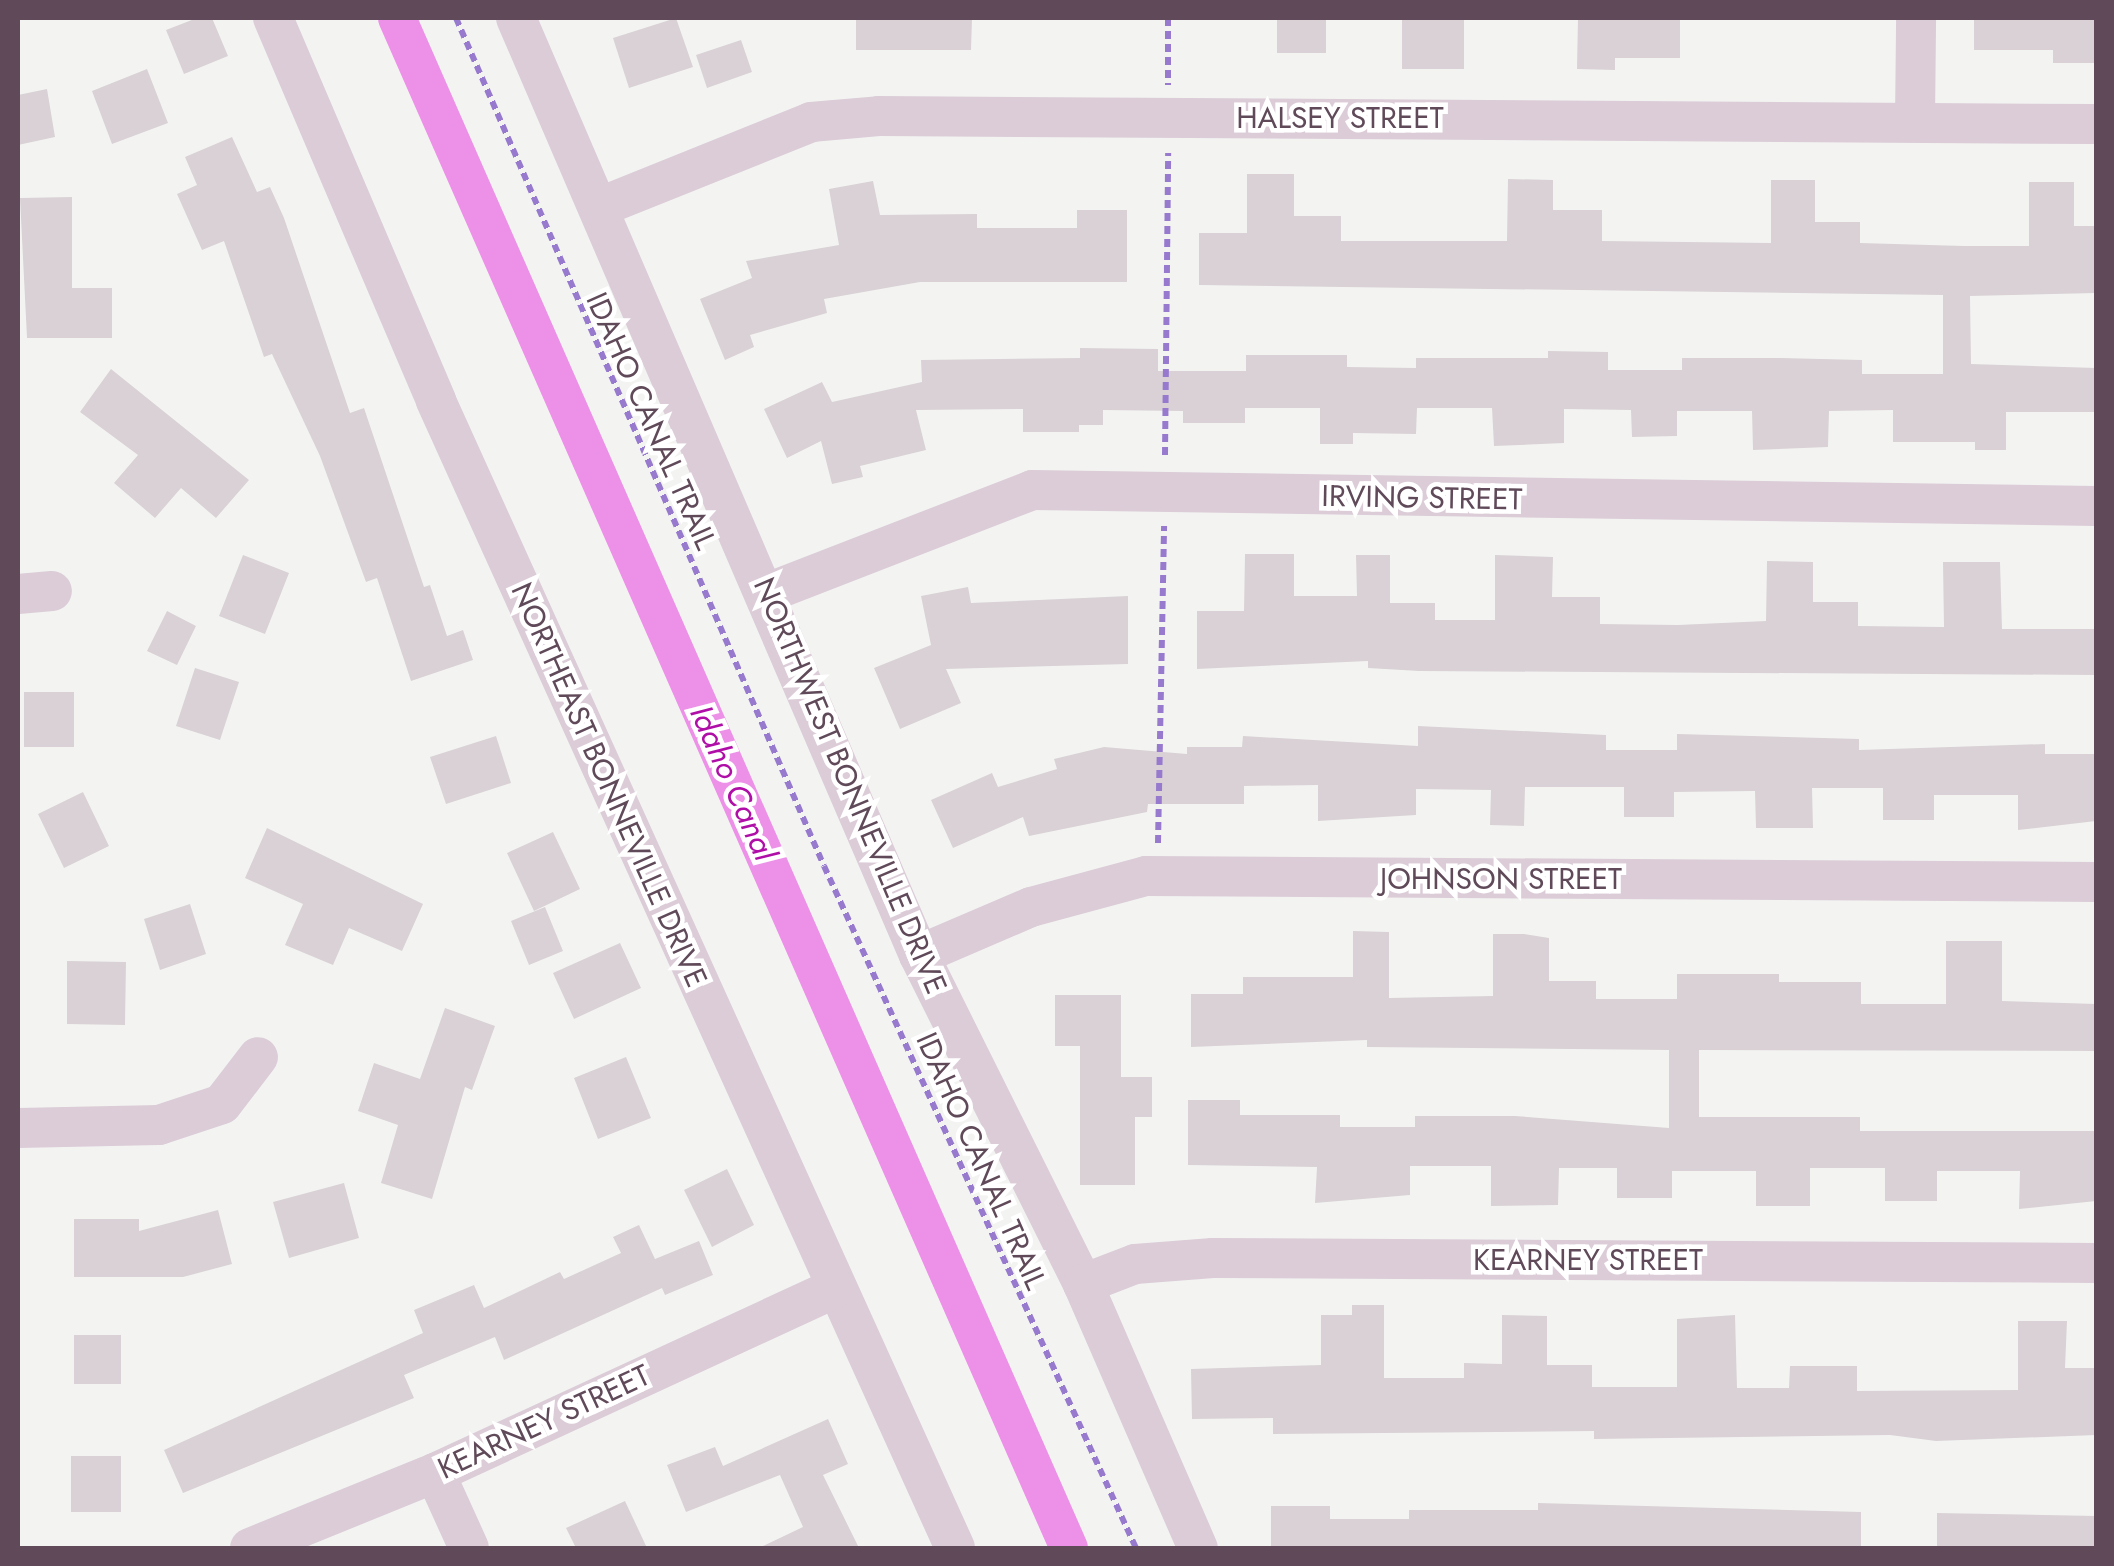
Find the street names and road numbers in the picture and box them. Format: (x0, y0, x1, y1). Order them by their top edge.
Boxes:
street label: HALSEY STREET (1236, 100, 1444, 136)
street label: IDAHO CANAL TRAIL (578, 287, 724, 555)
street label: IRVING STREET (1321, 478, 1523, 518)
street label: NORTHWEST BONNEVILLE DRIVE (746, 572, 954, 1000)
street label: NORTHEAST BONNEVILLE DRIVE (503, 577, 715, 993)
street label: JOHNSON STREET (1380, 861, 1622, 897)
street label: IDAHO CANAL TRAIL (908, 1027, 1054, 1295)
street label: KEARNEY STREET (1473, 1242, 1703, 1278)
street label: KEARNEY STREET (432, 1357, 656, 1487)

